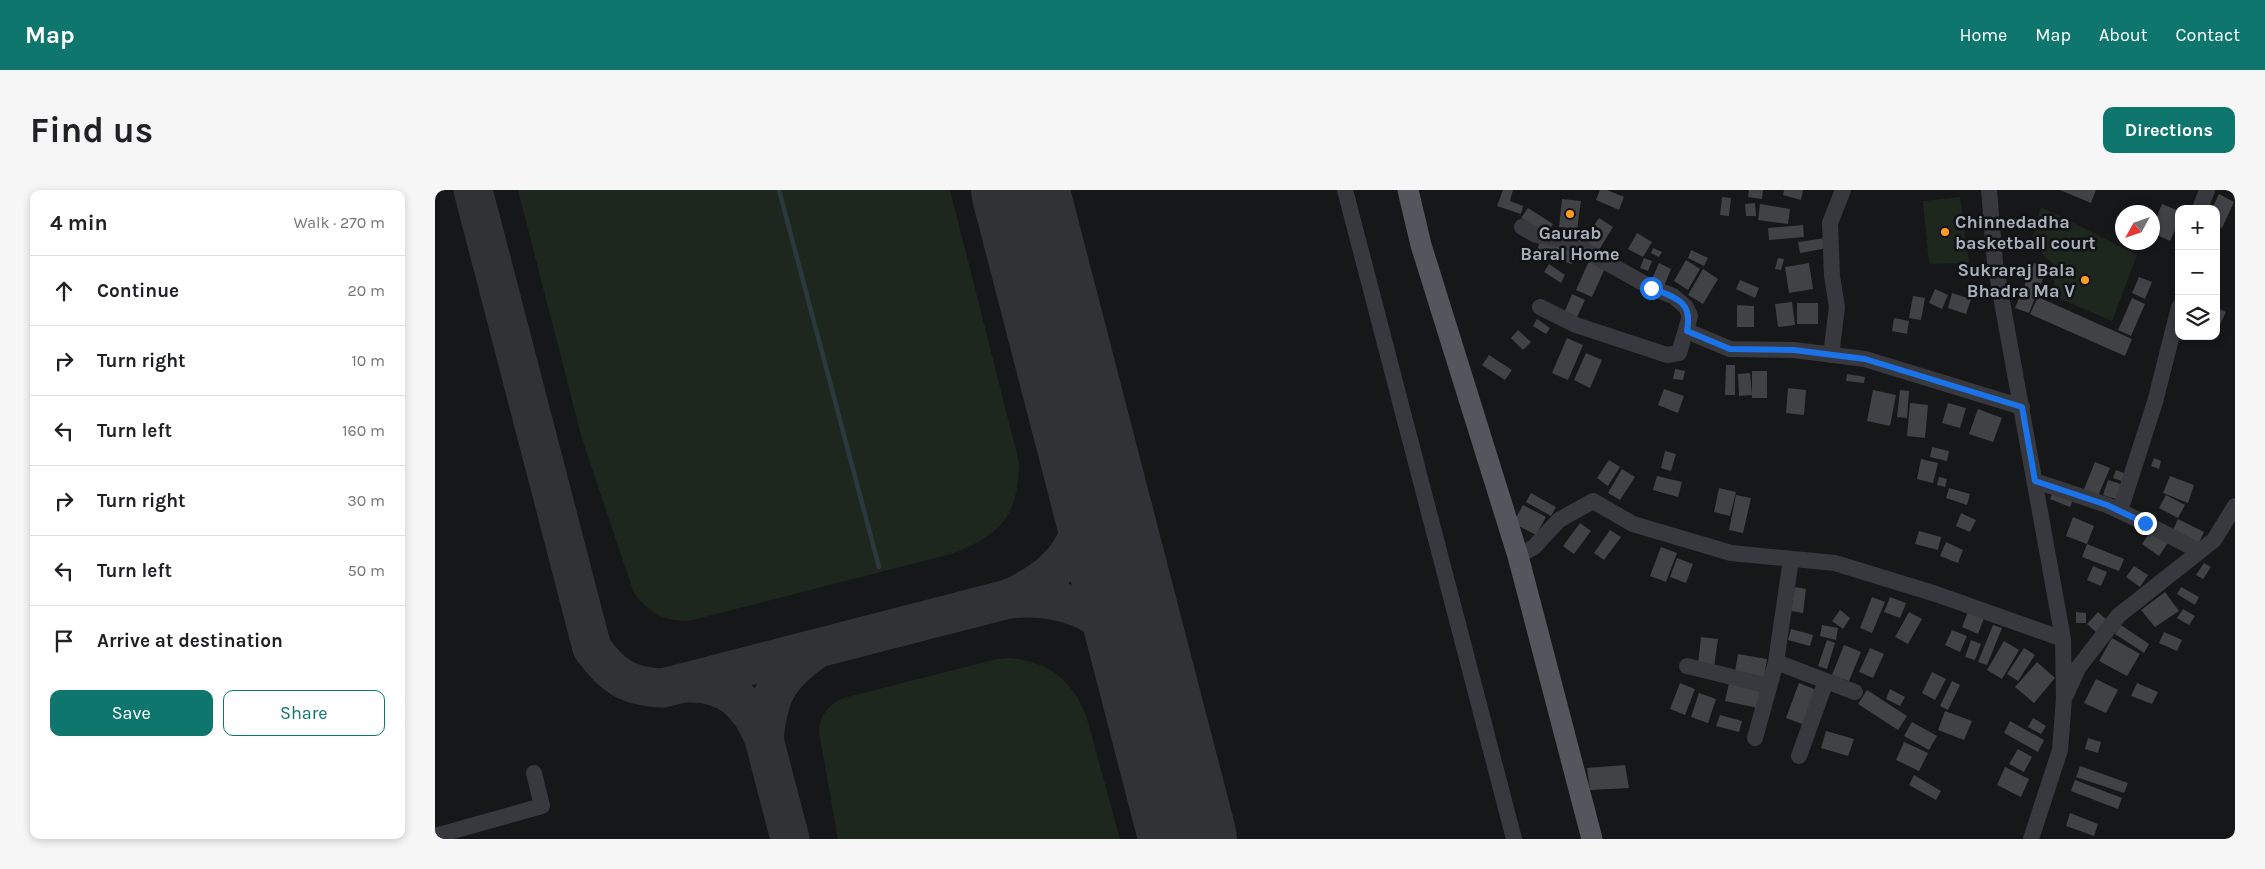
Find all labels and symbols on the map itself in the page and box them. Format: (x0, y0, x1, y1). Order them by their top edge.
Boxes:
north arrow (2115, 205, 2160, 250)
marker: Gaurab Baral Home (1564, 208, 1576, 220)
place label: Chinnedadha basketball court (1955, 211, 2096, 254)
place label: Gaurab Baral Home (1520, 222, 1620, 265)
marker: Chinnedadha basketball court (1939, 226, 1951, 238)
place label: Sukraraj Bala Bhadra Ma V (1958, 259, 2075, 302)
marker: Sukraraj Bala Bhadra Ma V (2079, 274, 2091, 286)
route start (1640, 277, 1663, 300)
route end (2134, 512, 2157, 535)

